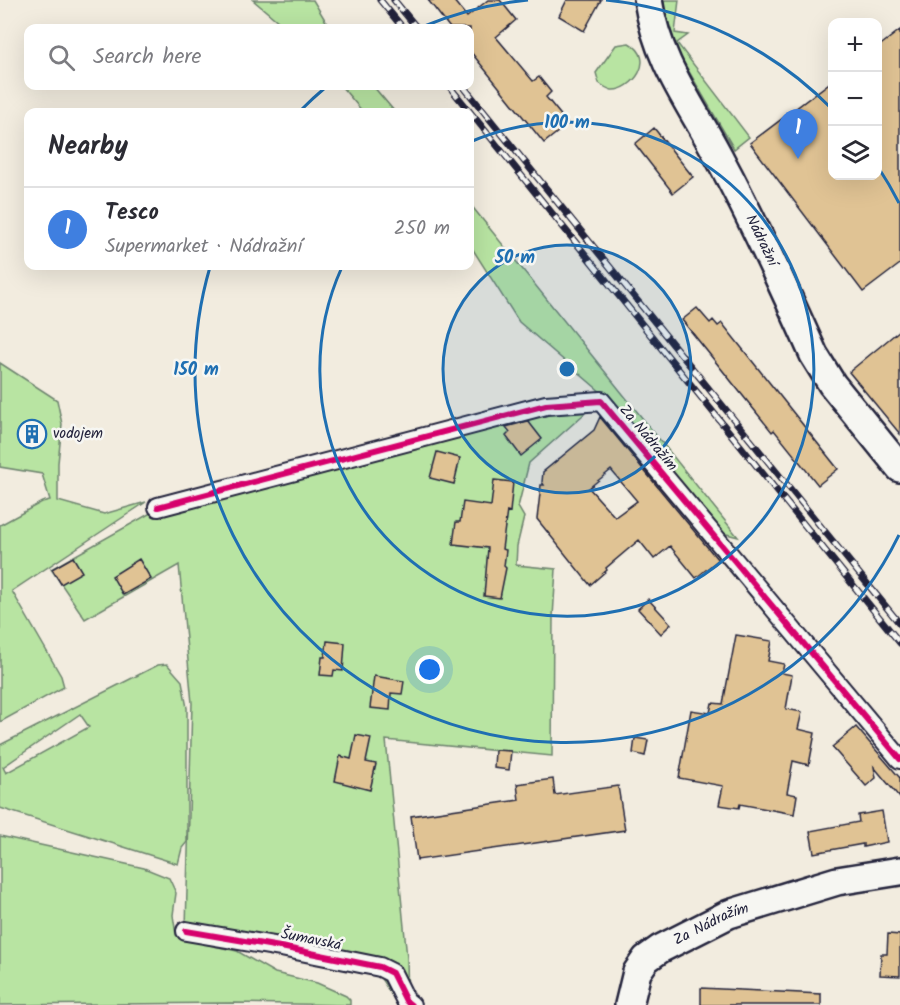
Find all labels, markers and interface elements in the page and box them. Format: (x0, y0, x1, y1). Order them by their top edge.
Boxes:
map controls (828, 18, 882, 180)
button: + (828, 18, 882, 72)
search box (24, 24, 474, 90)
text: Search here (93, 40, 201, 75)
icon: search (45, 41, 78, 74)
button: − (828, 72, 882, 126)
text: 100 m (544, 109, 590, 138)
pin: 1 (778, 110, 818, 159)
text: Nearby (48, 126, 128, 168)
button: layers (828, 126, 882, 180)
text: Tesco (105, 196, 159, 231)
street label: Nádražní (739, 211, 785, 273)
text: 1 (64, 213, 71, 245)
text: 250 m (394, 213, 450, 245)
text: Supermarket · Nádražní (105, 231, 302, 263)
text: 50 m (494, 244, 535, 273)
text: 150 m (173, 356, 219, 385)
centre of rings (557, 359, 577, 379)
street label: Za Nádražím (613, 399, 683, 477)
building icon: vodojem (16, 418, 48, 450)
place label: vodojem (53, 422, 103, 446)
your location (415, 655, 444, 684)
street label: Za Nádražím (669, 897, 752, 952)
street label: Šumavská (279, 922, 345, 958)

